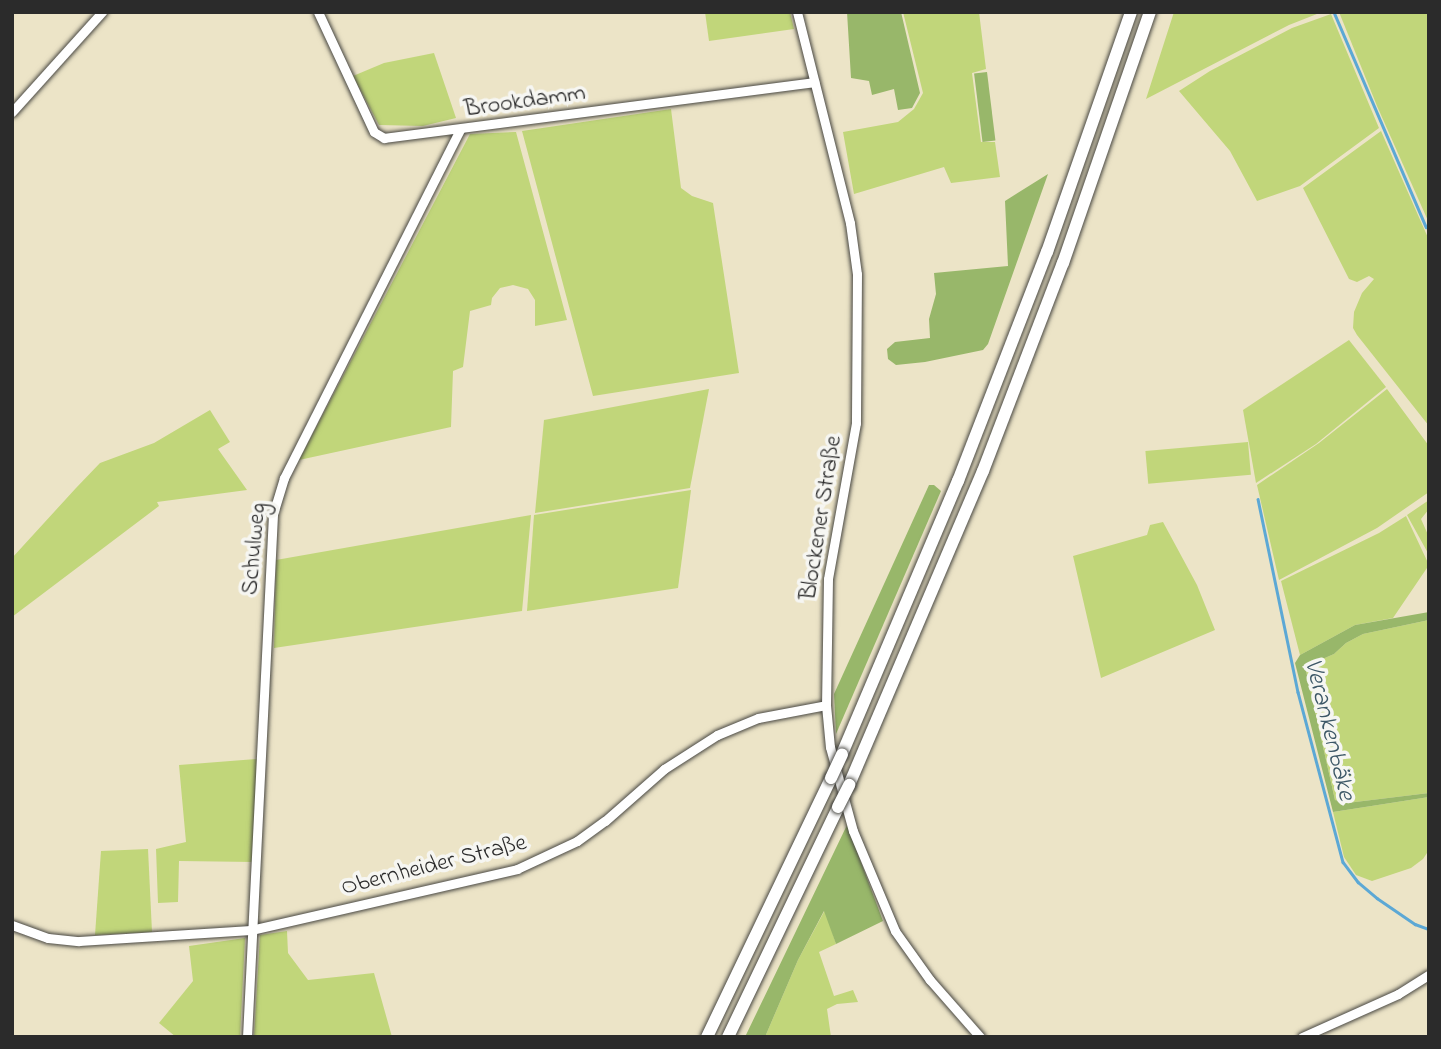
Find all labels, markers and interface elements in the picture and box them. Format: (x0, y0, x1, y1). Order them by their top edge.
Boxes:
street label: Brookdamm (463, 79, 587, 125)
street label: Blockener Straße (795, 434, 849, 602)
street label: Schulweg (237, 502, 273, 596)
water label: Verankenbäke (1295, 656, 1361, 804)
street label: Obernheider Straße (338, 829, 530, 903)

